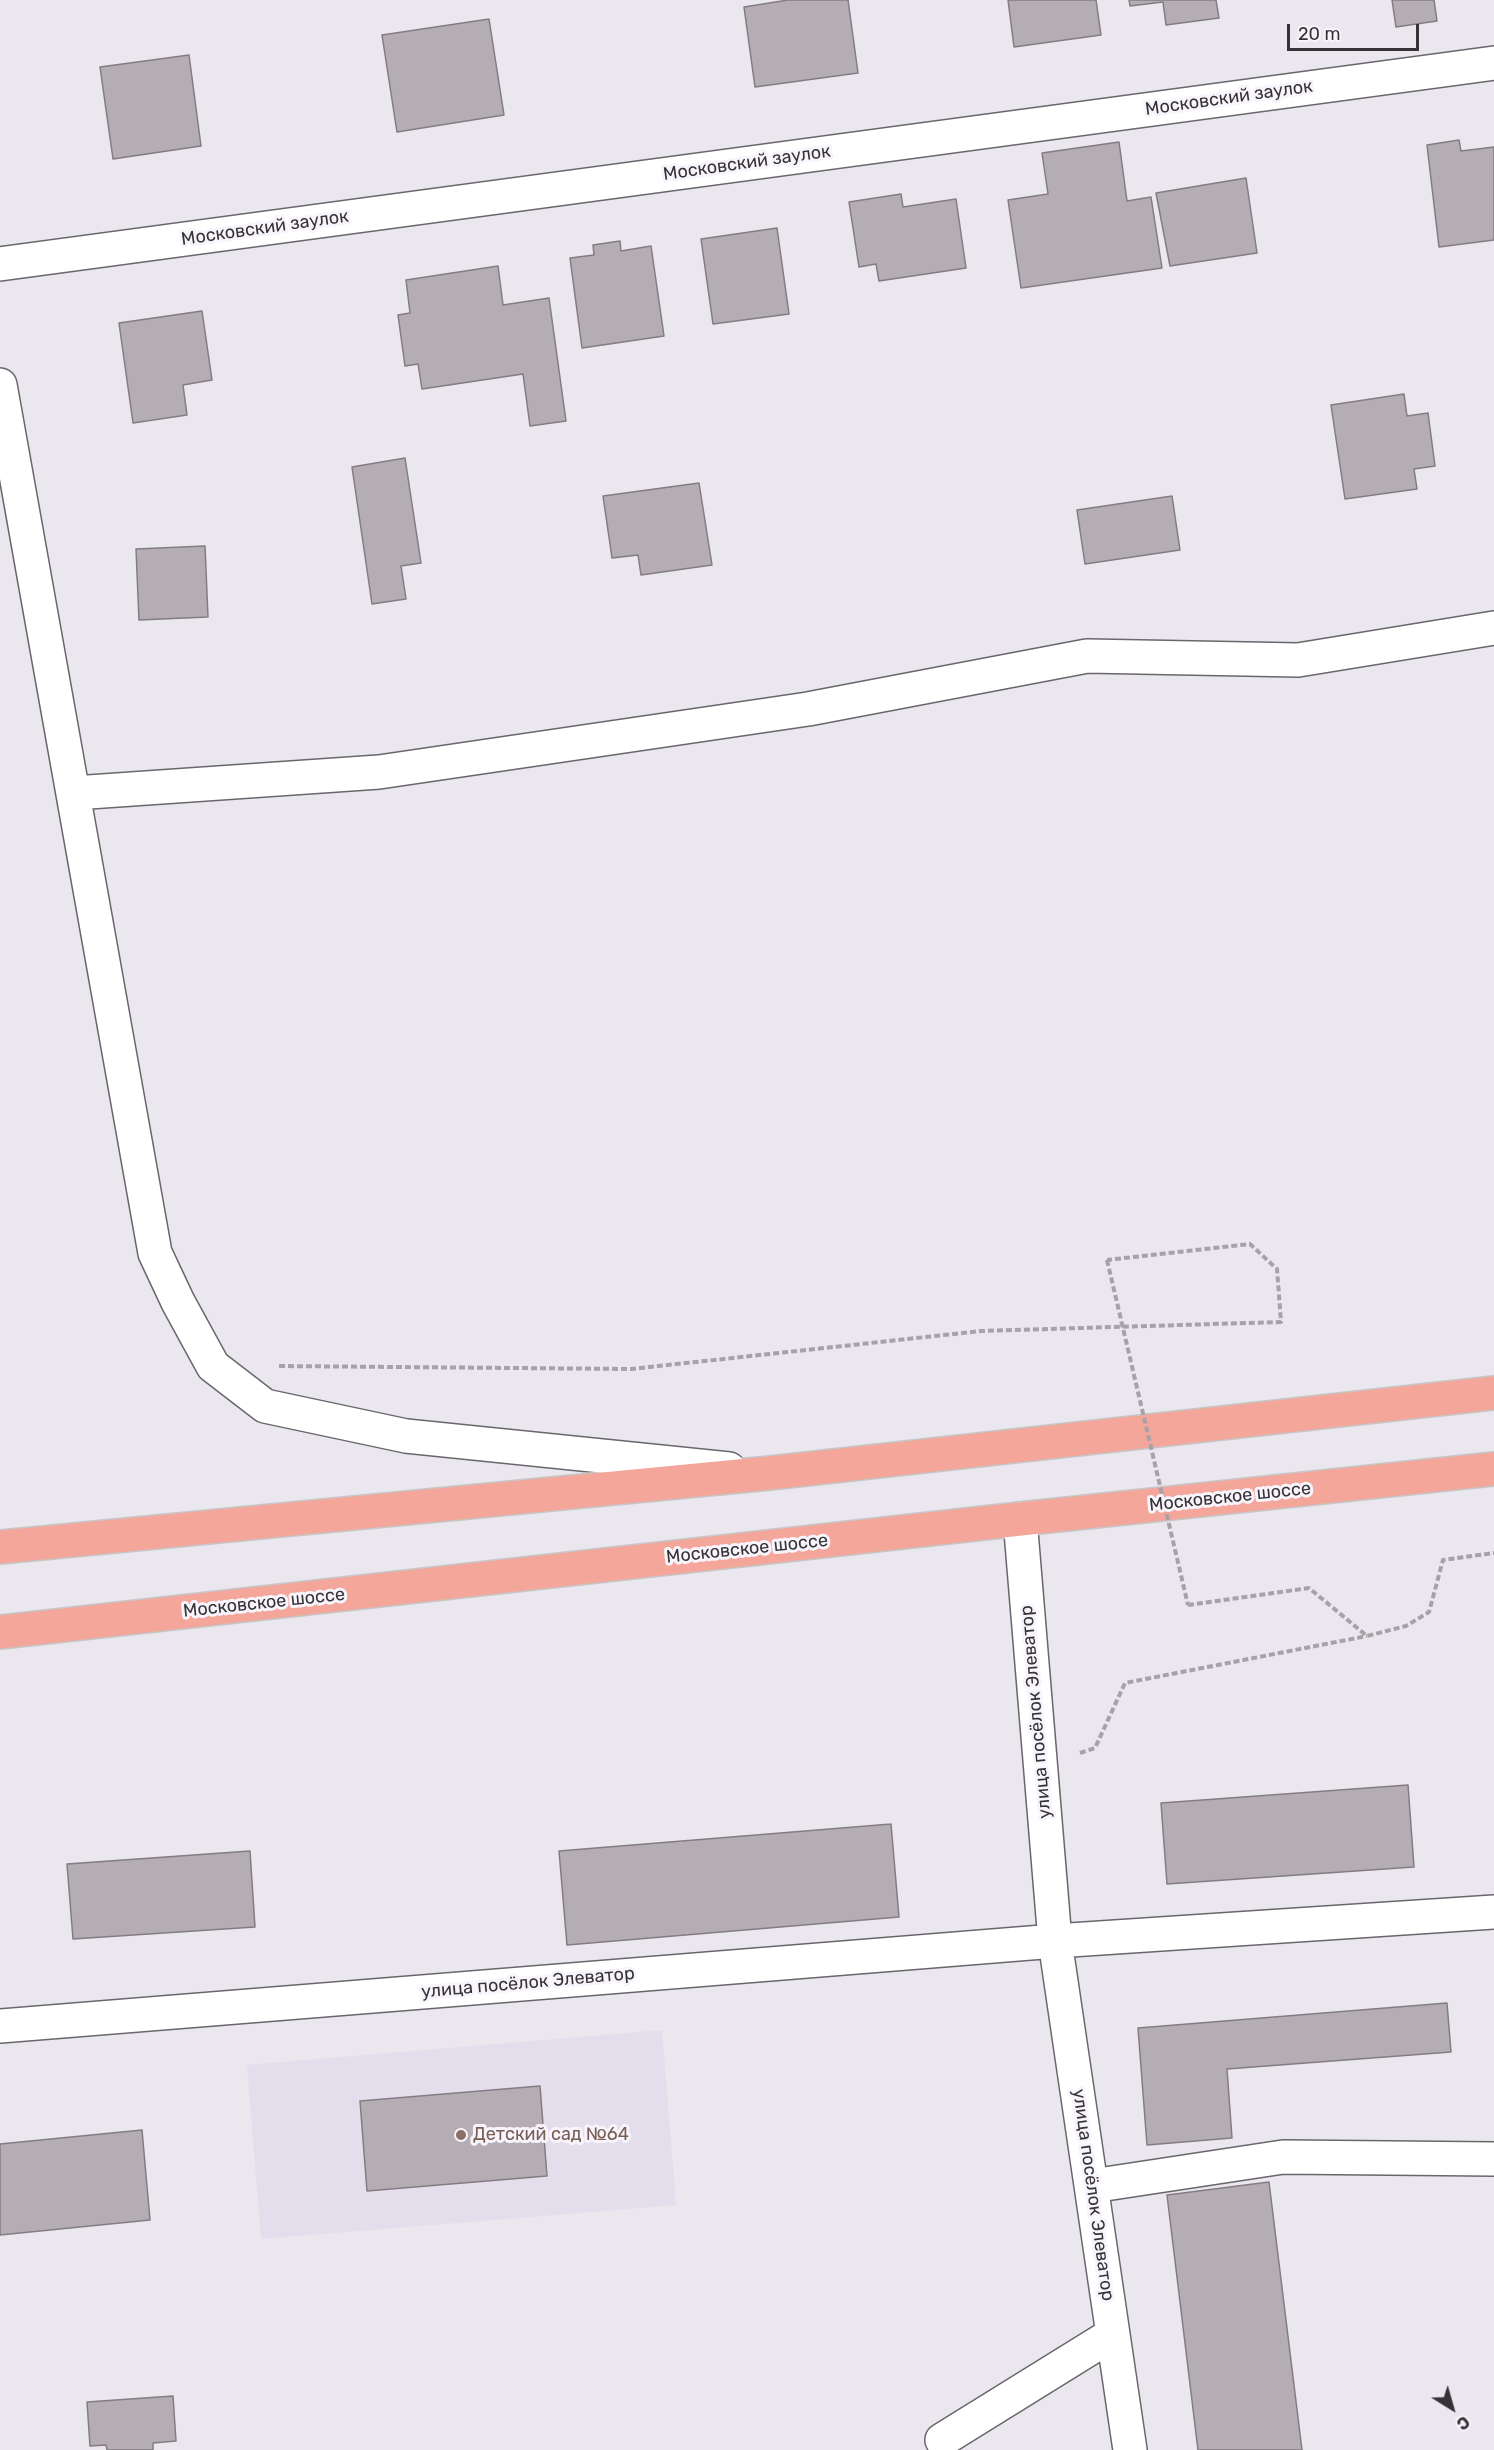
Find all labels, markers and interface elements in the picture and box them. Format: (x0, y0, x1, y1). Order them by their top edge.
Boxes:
scale bar (1290, 12, 1422, 50)
text: 20 m (1298, 23, 1340, 45)
street label: Московский заулок (1144, 76, 1314, 120)
street label: Московский заулок (662, 141, 832, 185)
street label: Московский заулок (180, 206, 350, 250)
street label: Московское шоссе (1148, 1478, 1312, 1516)
street label: Московское шоссе (665, 1530, 829, 1568)
street label: Московское шоссе (182, 1584, 346, 1622)
street label: улица посёлок Элеватор (1016, 1604, 1056, 1820)
street label: улица посёлок Элеватор (420, 1963, 636, 2003)
street label: улица посёлок Элеватор (1067, 2088, 1119, 2302)
place label: Детский сад №64 (473, 2124, 629, 2146)
marker: Детский сад №64 (454, 2128, 468, 2142)
north arrow (1422, 2378, 1482, 2438)
text: С (1453, 2412, 1473, 2434)

